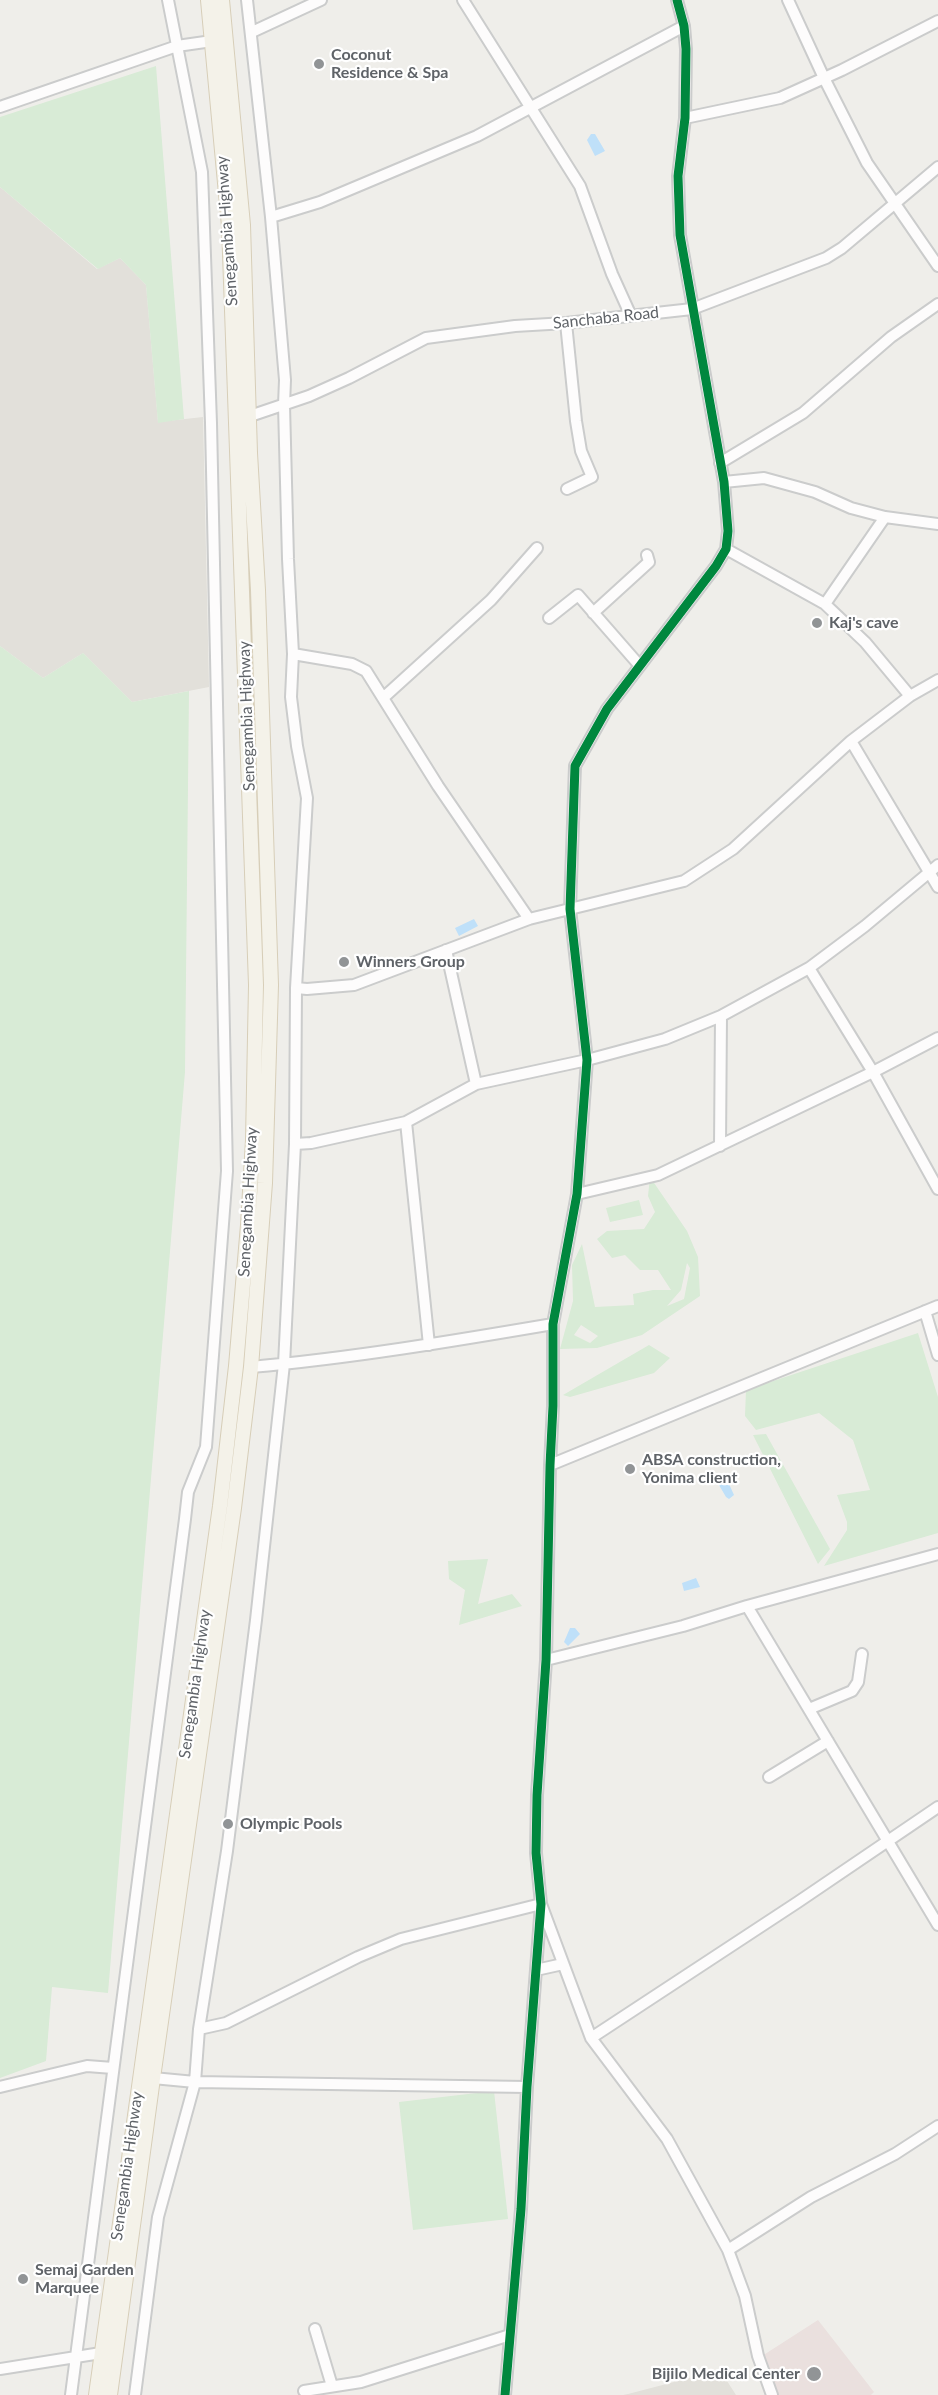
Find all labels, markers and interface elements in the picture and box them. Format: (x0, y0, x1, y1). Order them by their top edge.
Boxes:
place label: Coconut Residence & Spa (331, 45, 448, 83)
marker: Coconut Residence & Spa (312, 57, 326, 71)
street label: Senegambia Highway (212, 155, 242, 307)
street label: Sanchaba Road (552, 303, 660, 333)
place label: Kaj's cave (829, 613, 899, 633)
marker: Kaj's cave (810, 616, 824, 630)
street label: Senegambia Highway (235, 641, 259, 791)
place label: Winners Group (356, 952, 465, 972)
marker: Winners Group (337, 955, 351, 969)
street label: Senegambia Highway (234, 1126, 262, 1278)
place label: ABSA construction, Yonima client (642, 1450, 781, 1488)
marker: ABSA construction, Yonima client (623, 1462, 637, 1476)
street label: Senegambia Highway (175, 1608, 215, 1760)
place label: Olympic Pools (240, 1814, 342, 1834)
marker: Olympic Pools (221, 1817, 235, 1831)
street label: Senegambia Highway (107, 2090, 147, 2242)
place label: Semaj Garden Marquee (35, 2260, 134, 2298)
marker: Semaj Garden Marquee (16, 2272, 30, 2286)
place label: Bijilo Medical Center (652, 2364, 800, 2384)
marker: Bijilo Medical Center (805, 2365, 823, 2383)

